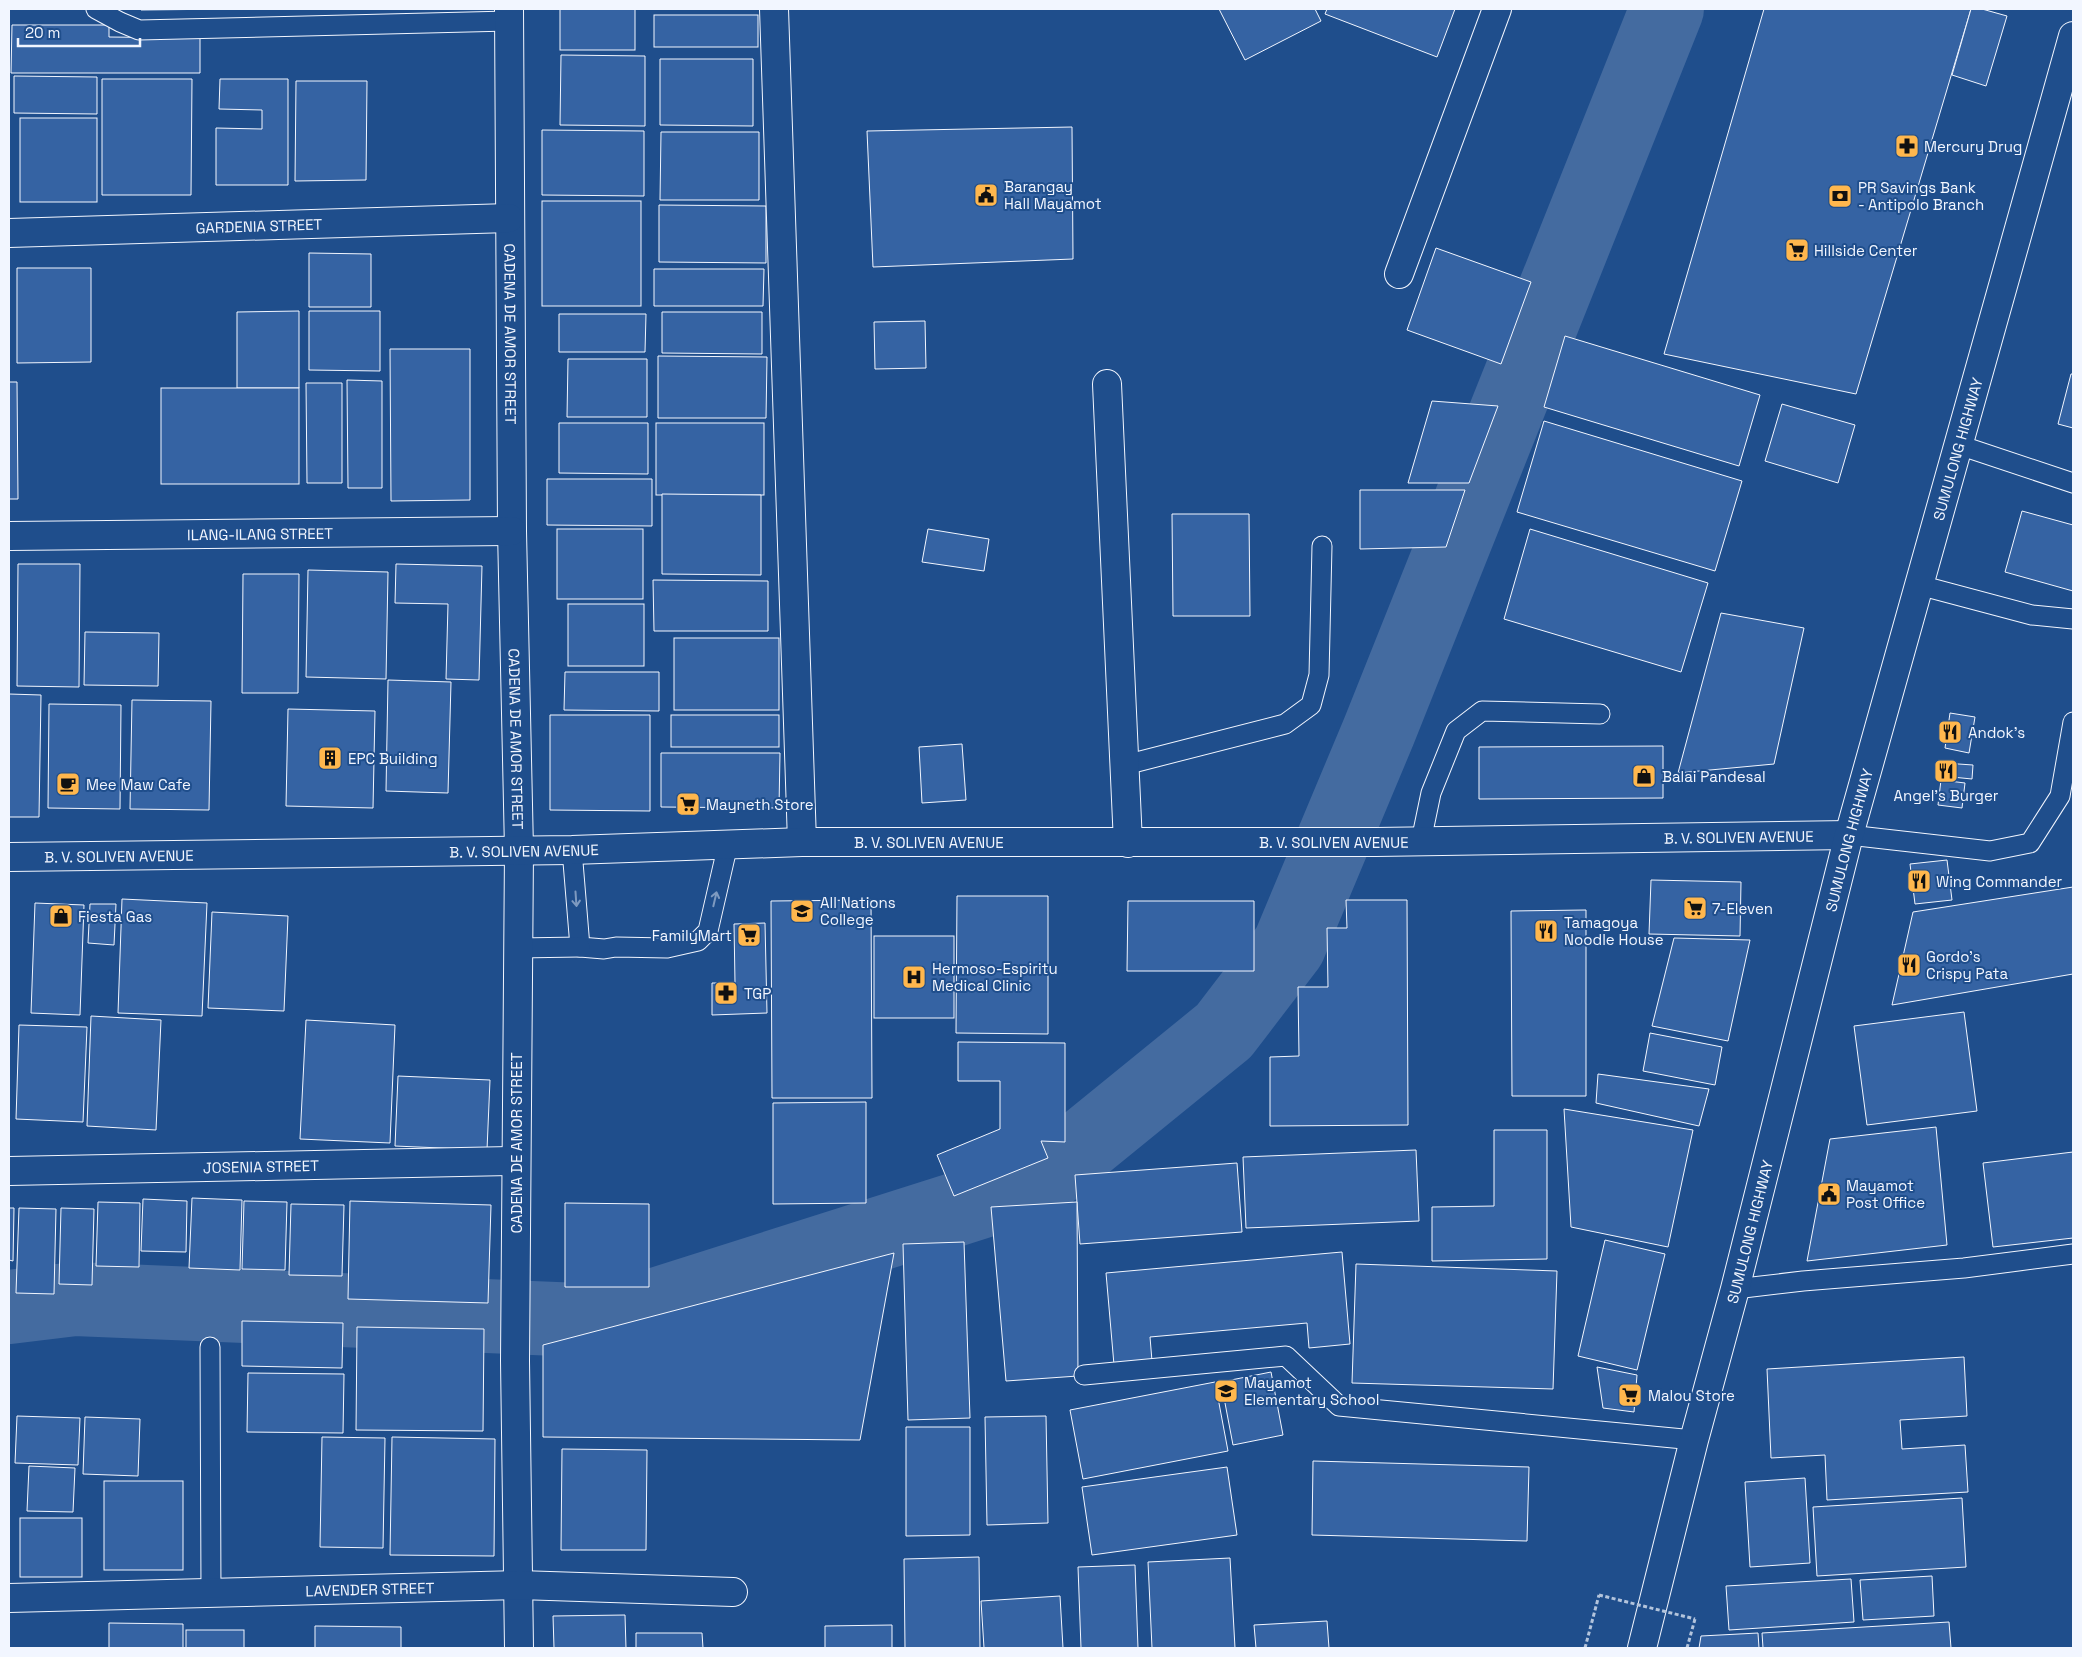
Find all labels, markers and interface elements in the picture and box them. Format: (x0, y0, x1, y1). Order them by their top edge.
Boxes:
scale bar (18, 15, 140, 47)
text: 20 m (25, 23, 60, 42)
pharmacy icon: Mercury Drug (1894, 133, 1920, 159)
place label: Mercury Drug (1924, 137, 2023, 156)
place label: Barangay Hall Mayamot (1004, 177, 1102, 213)
place label: PR Savings Bank - Antipolo Branch (1858, 178, 1984, 214)
public building icon: Barangay Hall Mayamot (973, 182, 999, 208)
bank icon: PR Savings Bank - Antipolo Branch (1827, 183, 1853, 209)
street label: GARDENIA STREET (195, 214, 323, 237)
supermarket icon: Hillside Center (1784, 237, 1810, 263)
place label: Hillside Center (1814, 241, 1918, 260)
street label: CADENA DE AMOR STREET (501, 243, 521, 425)
street label: SUMULONG HIGHWAY (1928, 375, 1986, 522)
street label: ILANG-ILANG STREET (187, 523, 333, 544)
street label: CADENA DE AMOR STREET (505, 648, 528, 830)
restaurant icon: Andok's (1937, 719, 1963, 745)
place label: Andok's (1968, 723, 2025, 742)
building icon: EPC Building (317, 745, 343, 771)
place label: EPC Building (348, 749, 438, 768)
restaurant icon: Angel's Burger (1933, 758, 1959, 784)
shop icon: Balai Pandesal (1631, 763, 1657, 789)
street label: SUMULONG HIGHWAY (1821, 766, 1877, 914)
place label: Balai Pandesal (1662, 767, 1766, 786)
cafe icon: Mee Maw Cafe (55, 771, 81, 797)
place label: Mee Maw Cafe (86, 775, 191, 794)
place label: Angel's Burger (1894, 786, 1999, 805)
supermarket icon: Mayneth Store (675, 791, 701, 817)
place label: Mayneth Store (706, 795, 814, 814)
street label: B. V. SOLIVEN AVENUE (1664, 826, 1814, 847)
street label: B. V. SOLIVEN AVENUE (1259, 832, 1409, 852)
street label: B. V. SOLIVEN AVENUE (854, 833, 1004, 852)
street label: B. V. SOLIVEN AVENUE (449, 840, 599, 861)
street label: B. V. SOLIVEN AVENUE (44, 845, 194, 866)
restaurant icon: Wing Commander (1906, 868, 1932, 894)
place label: Wing Commander (1936, 872, 2063, 891)
one-way arrow (571, 891, 581, 907)
one-way arrow (711, 892, 720, 908)
place label: All Nations College (820, 893, 896, 929)
supermarket icon: 7-Eleven (1682, 895, 1708, 921)
school or university icon: All Nations College (789, 898, 815, 924)
place label: 7-Eleven (1712, 899, 1773, 918)
shop icon: Fiesta Gas (48, 903, 74, 929)
place label: Fiesta Gas (78, 907, 152, 926)
place label: Tamagoya Noodle House (1564, 913, 1664, 949)
restaurant icon: Tamagoya Noodle House (1533, 918, 1559, 944)
supermarket icon: FamilyMart (736, 922, 762, 948)
place label: FamilyMart (652, 926, 732, 945)
place label: Gordo's Crispy Pata (1926, 947, 2008, 983)
restaurant icon: Gordo's Crispy Pata (1896, 952, 1922, 978)
place label: Hermoso-Espiritu Medical Clinic (932, 959, 1058, 995)
hospital icon: Hermoso-Espiritu Medical Clinic (901, 964, 927, 990)
pharmacy icon: TGP (713, 980, 739, 1006)
place label: TGP (744, 984, 771, 1003)
street label: CADENA DE AMOR STREET (507, 1052, 526, 1234)
street label: JOSENIA STREET (203, 1155, 319, 1177)
street label: SUMULONG HIGHWAY (1722, 1158, 1777, 1306)
place label: Mayamot Post Office (1846, 1176, 1925, 1212)
public building icon: Mayamot Post Office (1816, 1181, 1842, 1207)
place label: Mayamot Elementary School (1244, 1373, 1380, 1409)
school or university icon: Mayamot Elementary School (1213, 1378, 1239, 1404)
supermarket icon: Malou Store (1617, 1382, 1643, 1408)
place label: Malou Store (1648, 1386, 1735, 1405)
street label: LAVENDER STREET (305, 1578, 435, 1600)

